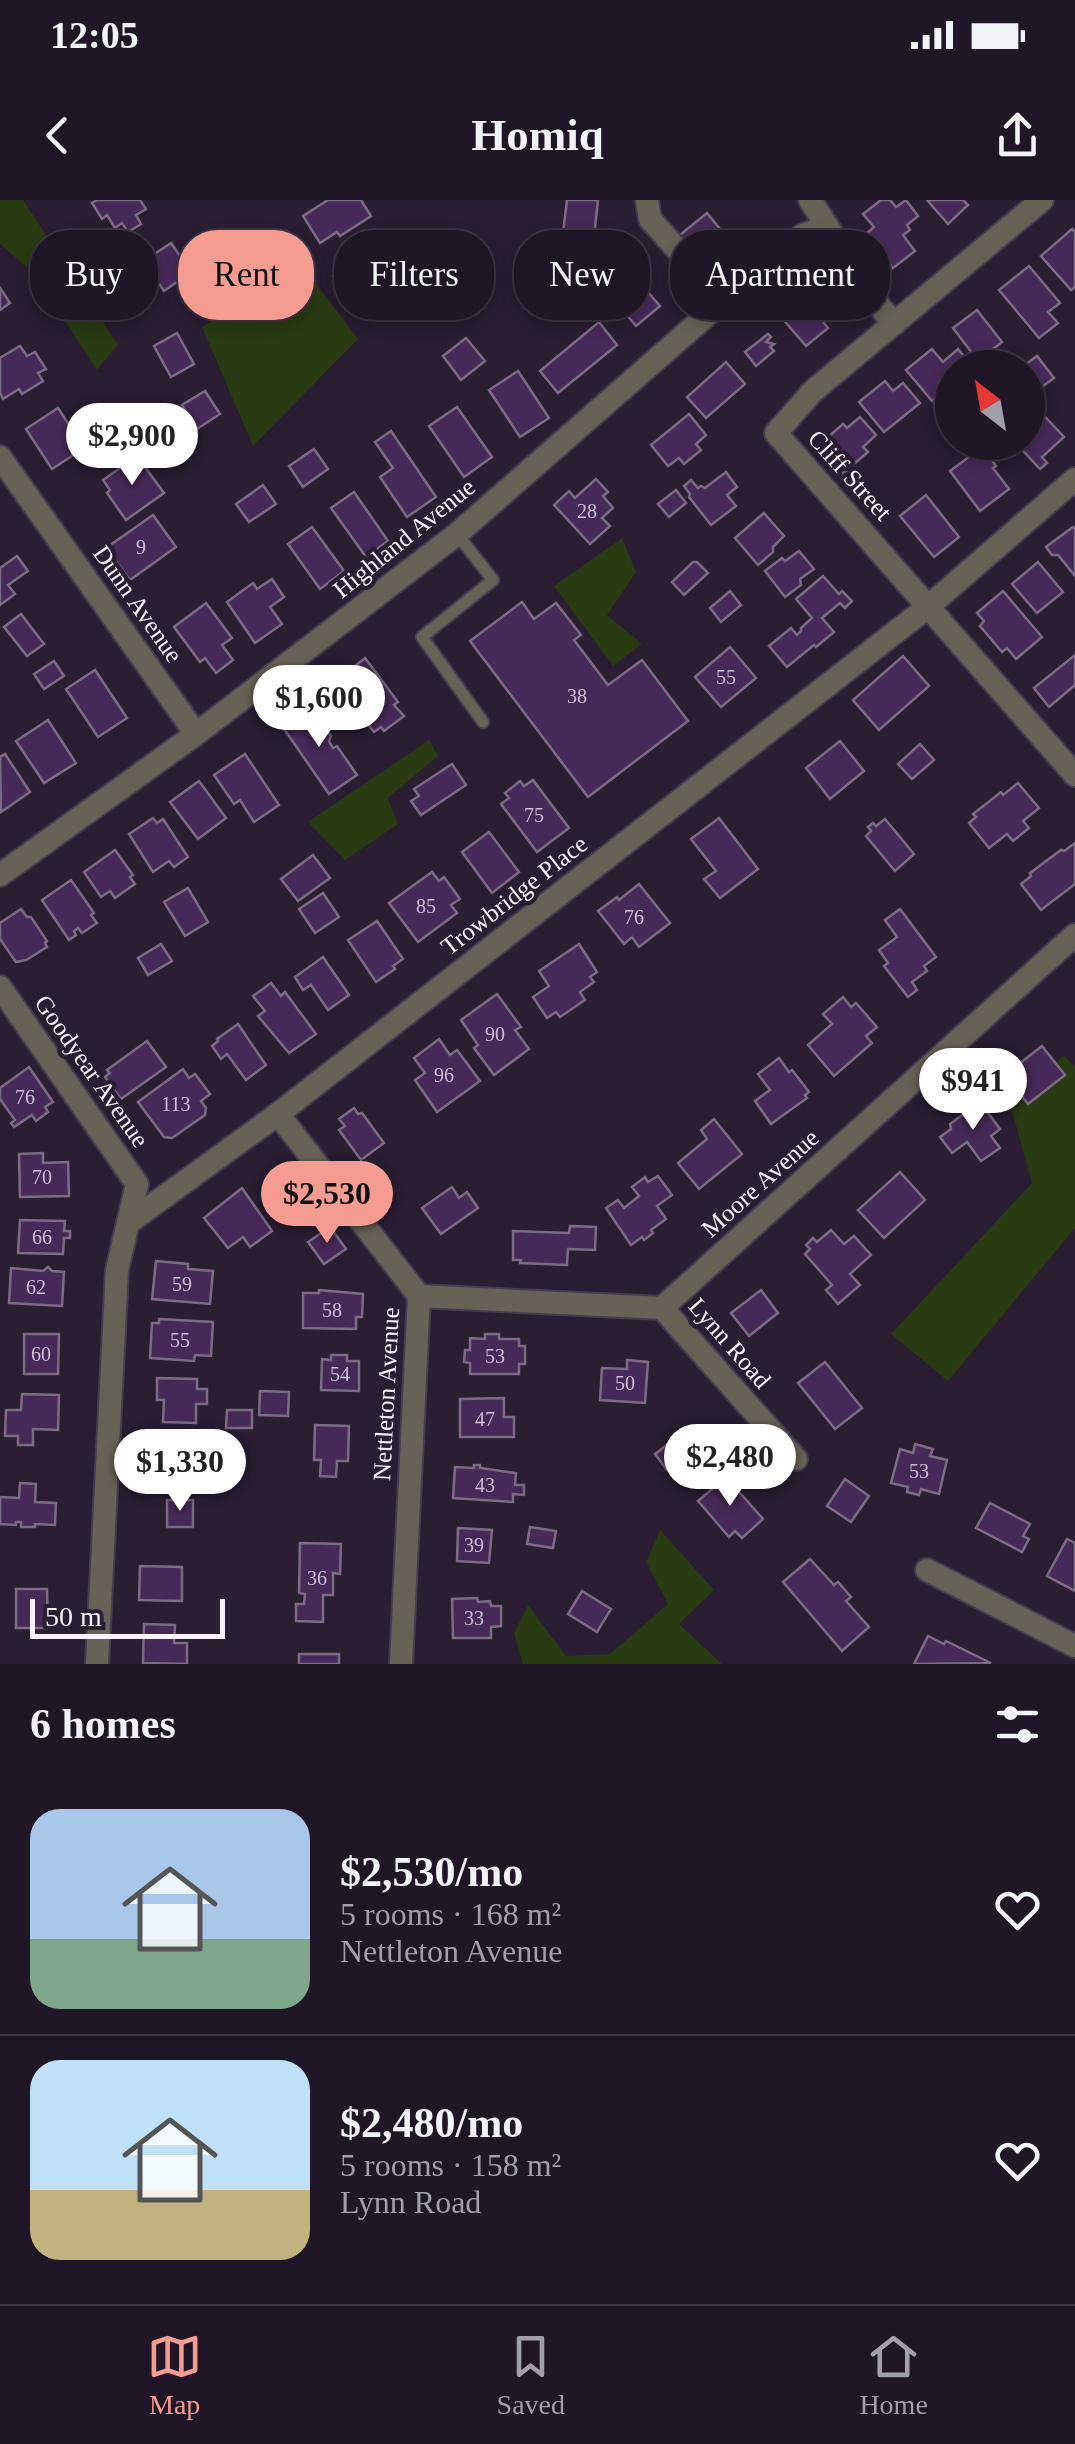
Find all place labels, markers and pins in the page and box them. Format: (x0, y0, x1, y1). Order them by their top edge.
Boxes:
pin: $2,900 (51, 403, 213, 488)
pin: $1,600 (238, 665, 400, 750)
pin: $941 (914, 1048, 1032, 1133)
pin: $2,530 (246, 1161, 408, 1246)
pin: $2,480 (649, 1424, 811, 1509)
pin: $1,330 (99, 1429, 261, 1514)

